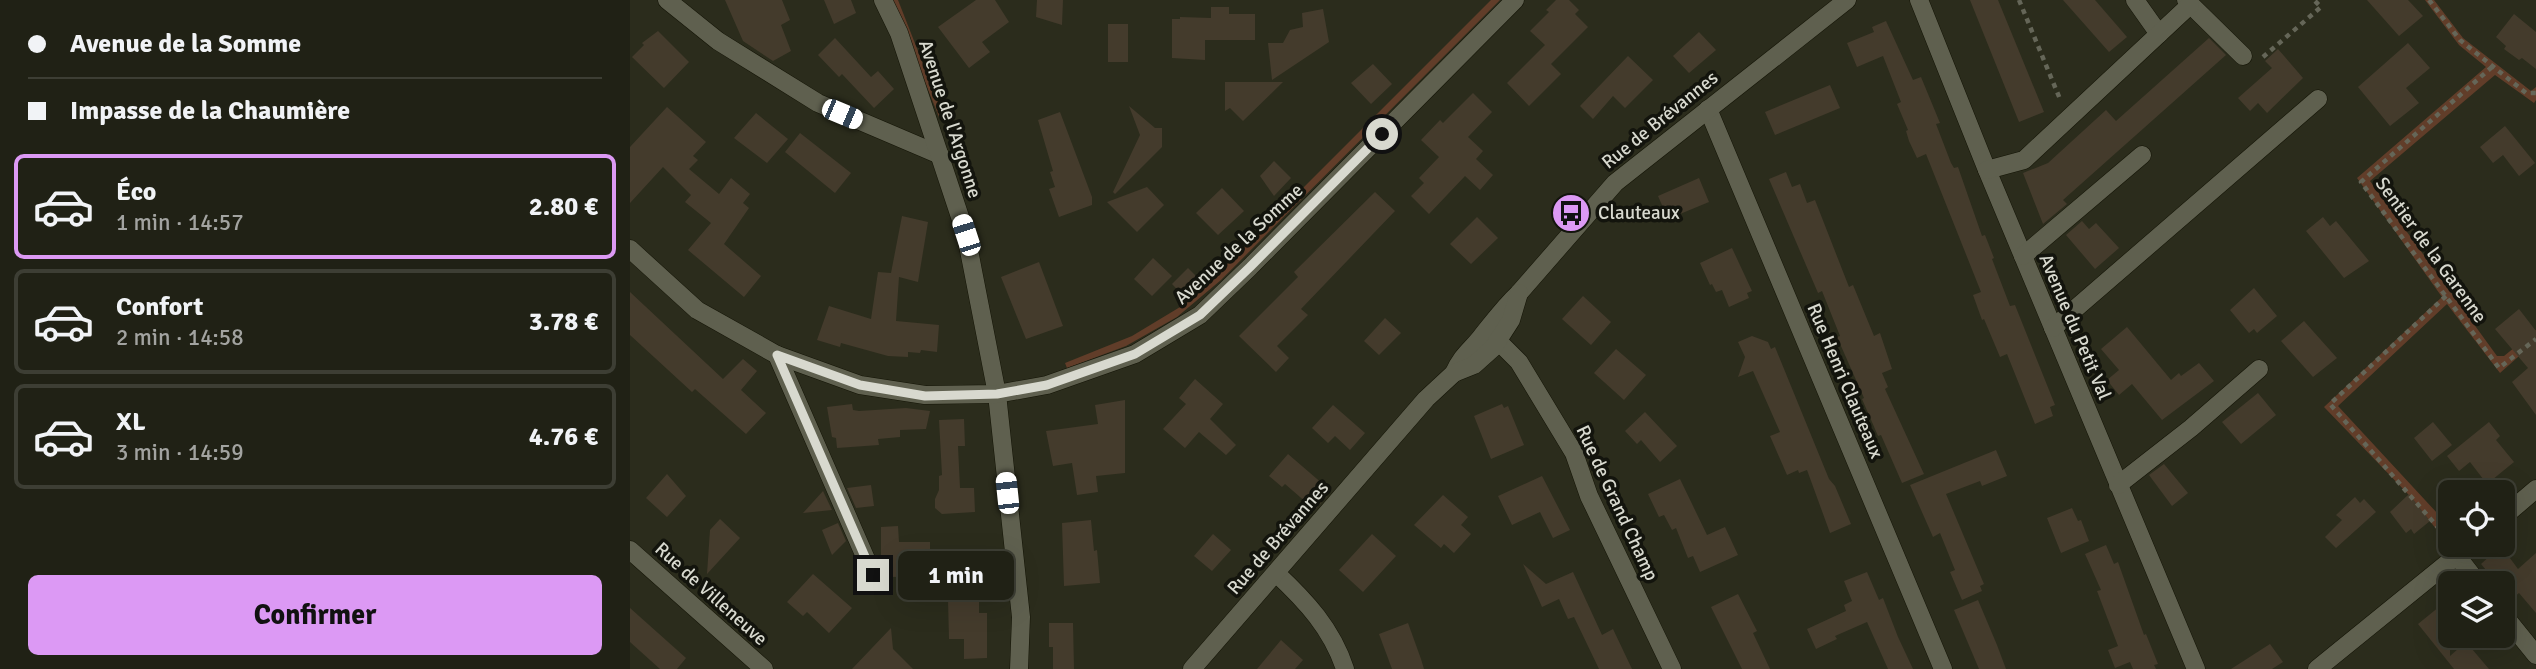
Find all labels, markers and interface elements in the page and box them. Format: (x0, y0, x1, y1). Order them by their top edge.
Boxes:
text: Avenue de la Somme (70, 28, 301, 60)
street label: Avenue de l'Argonne (913, 37, 987, 201)
street label: Rue de Brévannes (1597, 66, 1723, 174)
text: Impasse de la Chaumière (70, 95, 350, 127)
car (819, 96, 866, 132)
route start (1366, 118, 1398, 150)
street label: Sentier de la Garenne (2370, 172, 2492, 328)
icon: car (32, 175, 95, 238)
text: Éco (116, 176, 156, 208)
street label: Avenue de la Somme (1170, 178, 1308, 310)
text: 2.80 € (529, 191, 598, 223)
bus stop icon: Clauteaux (1550, 192, 1592, 234)
place label: Clauteaux (1598, 201, 1680, 225)
text: 1 min · 14:57 (116, 208, 244, 237)
car (950, 212, 983, 258)
street label: Avenue du Petit Val (2033, 250, 2117, 404)
icon: car (32, 290, 95, 353)
text: Confort (116, 291, 203, 323)
street label: Rue Henri Clauteaux (1801, 300, 1889, 462)
text: 3.78 € (529, 306, 598, 338)
text: 2 min · 14:58 (116, 323, 244, 352)
icon: car (32, 405, 95, 468)
text: XL (116, 406, 146, 438)
text: 4.76 € (529, 421, 598, 453)
street label: Rue de Grand Champ (1570, 421, 1664, 585)
text: 3 min · 14:59 (116, 438, 244, 467)
car (995, 471, 1020, 515)
street label: Rue de Brévannes (1222, 476, 1334, 600)
map controls (2438, 480, 2515, 648)
button: locate (2438, 480, 2515, 557)
street label: Rue de Villeneuve (650, 537, 772, 651)
callout: 1 min (898, 550, 1013, 600)
route end (857, 559, 889, 591)
text: 1 min (928, 561, 984, 590)
button: layers (2438, 571, 2515, 648)
button: Confirmer (28, 575, 602, 655)

